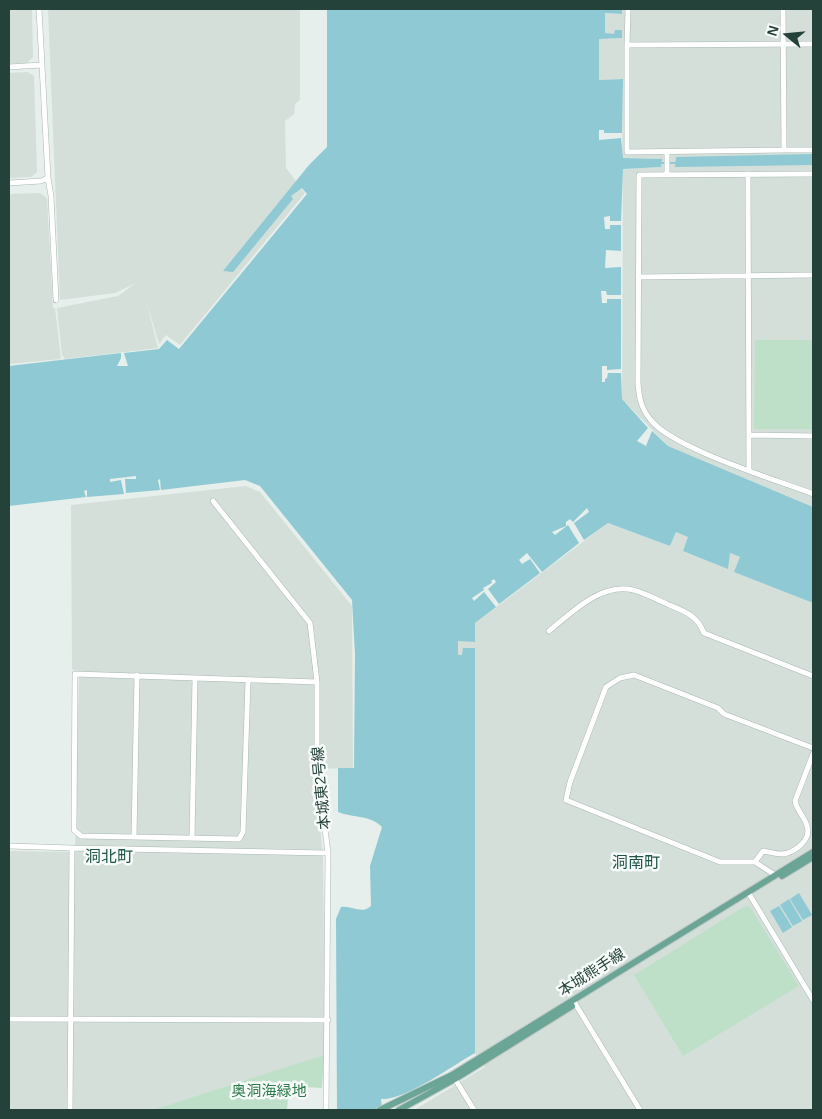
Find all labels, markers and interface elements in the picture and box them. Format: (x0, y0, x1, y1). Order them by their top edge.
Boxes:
north arrow (762, 10, 812, 60)
text: N (764, 23, 782, 38)
street label: 本城東2号線 (309, 746, 335, 830)
district label: 洞北町 (85, 848, 133, 868)
district label: 洞南町 (612, 854, 660, 874)
street label: 本城熊手線 (555, 945, 629, 1001)
park label: 奥洞海緑地 (232, 1083, 306, 1101)

